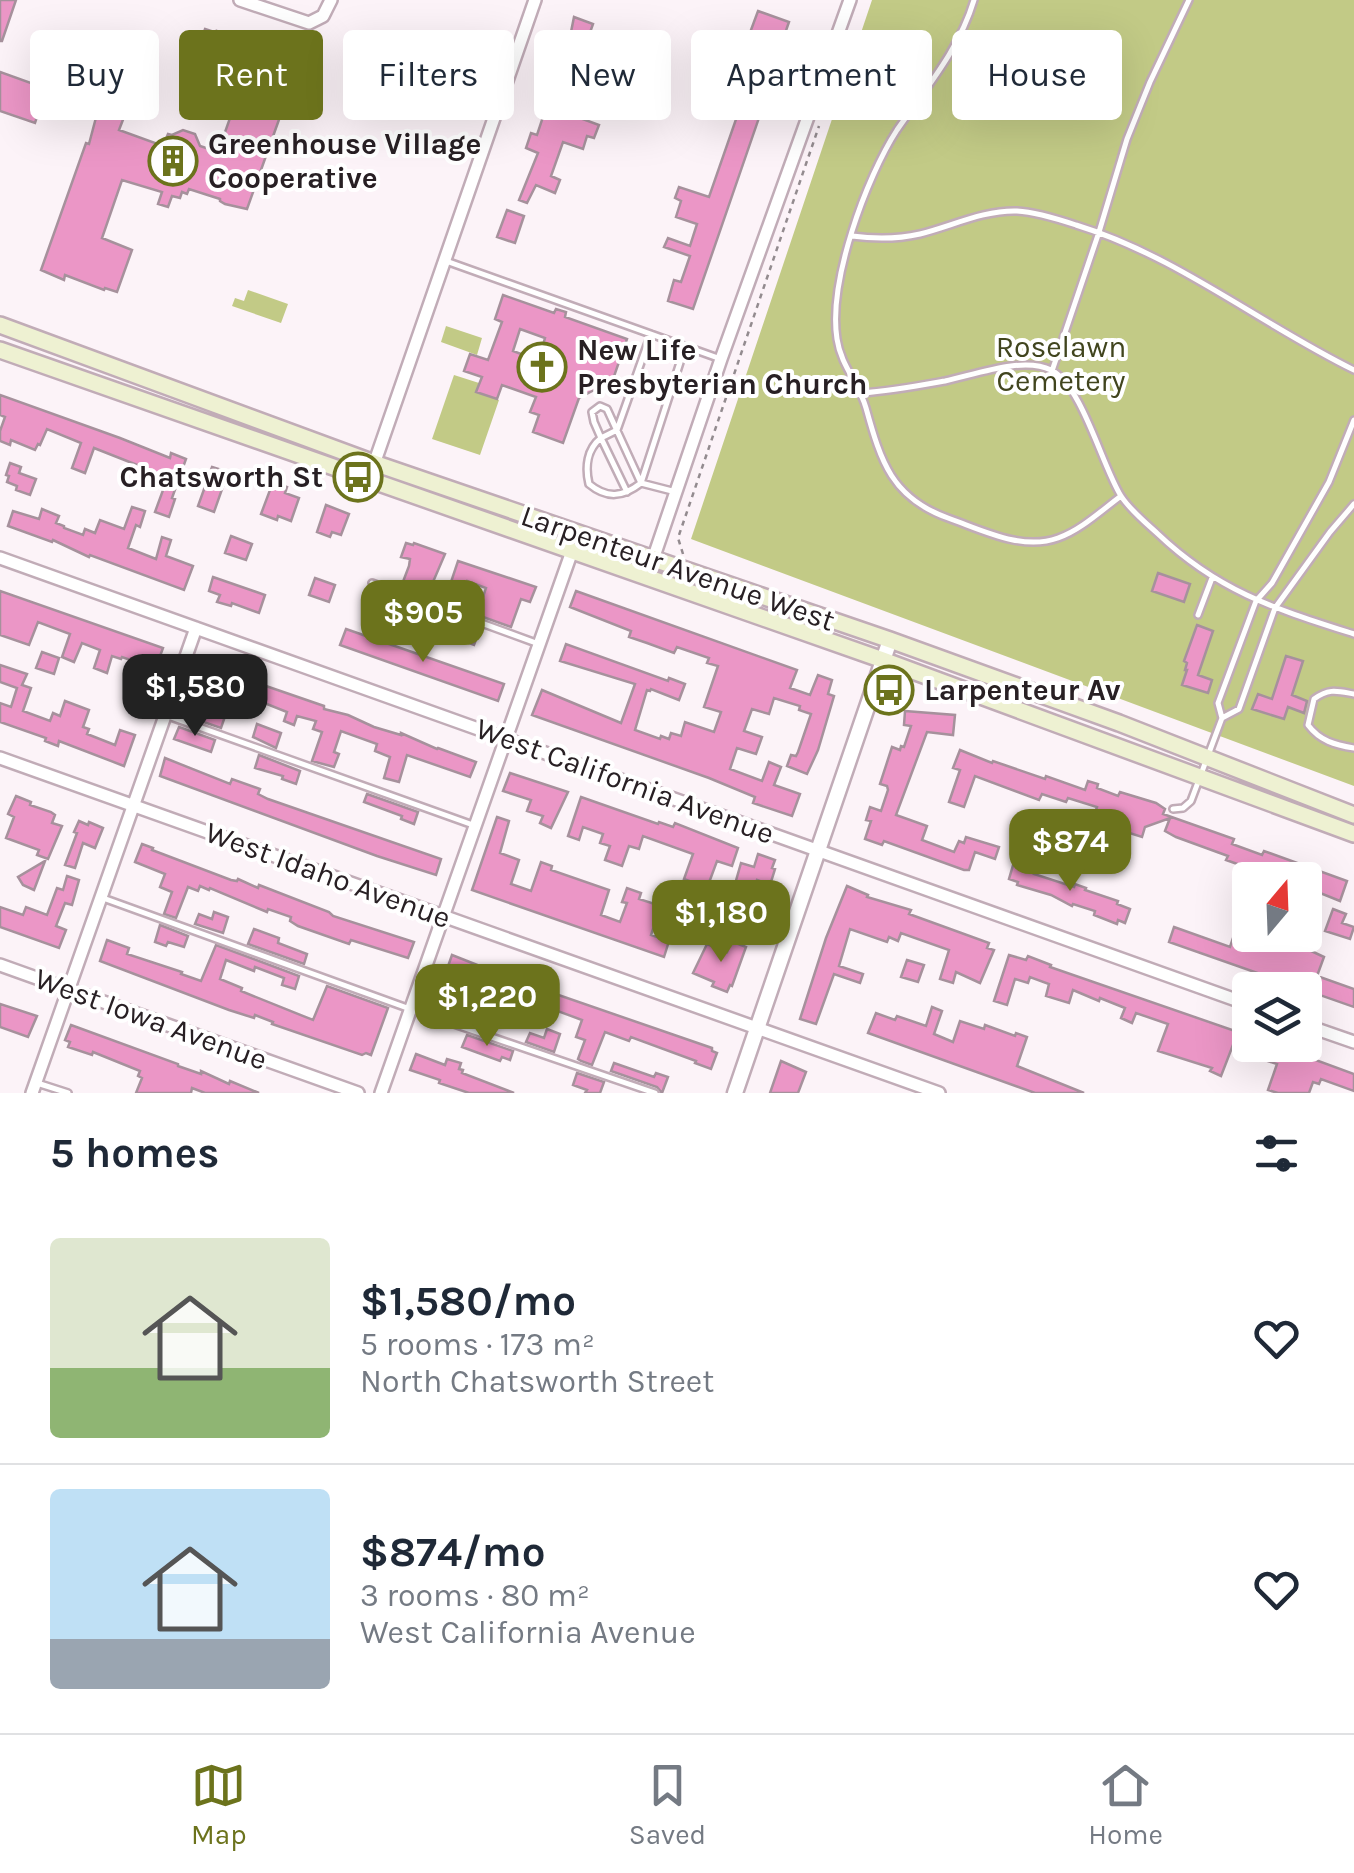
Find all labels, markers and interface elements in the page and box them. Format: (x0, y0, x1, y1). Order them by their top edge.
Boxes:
chip: Buy (30, 30, 159, 120)
chip: Rent (179, 30, 323, 120)
chip: Filters (343, 30, 514, 120)
chip: New (534, 30, 671, 120)
chip: Apartment (691, 30, 932, 120)
chip: House (952, 30, 1122, 120)
place label: Greenhouse Village Cooperative (208, 126, 481, 196)
building icon: Greenhouse Village Cooperative (147, 135, 199, 187)
park label: Roselawn Cemetery (996, 329, 1126, 399)
place label: New Life Presbyterian Church (577, 332, 867, 402)
church icon: New Life Presbyterian Church (516, 341, 568, 393)
bus stop icon: Chatsworth St (332, 451, 384, 503)
place label: Chatsworth St (120, 459, 323, 495)
street label: Larpenteur Avenue West (516, 497, 840, 639)
pin: $905 (364, 580, 482, 665)
text: $905 (383, 594, 463, 631)
pin: $1,580 (114, 654, 276, 739)
bus stop icon: Larpenteur Av (863, 664, 915, 716)
text: $1,580 (144, 668, 246, 705)
place label: Larpenteur Av (924, 672, 1121, 708)
street label: West California Avenue (471, 710, 779, 852)
pin: $874 (1011, 809, 1129, 894)
street label: West Idaho Avenue (200, 814, 456, 936)
text: $874 (1031, 823, 1109, 860)
north arrow (1232, 862, 1322, 952)
map controls (1232, 862, 1322, 1062)
pin: $1,180 (640, 880, 802, 965)
text: $1,180 (674, 894, 768, 931)
street label: West Iowa Avenue (30, 960, 272, 1078)
pin: $1,220 (406, 964, 568, 1049)
button: layers (1232, 972, 1322, 1062)
text: $1,220 (437, 978, 537, 1015)
icon: filters (1249, 1126, 1304, 1181)
text: 5 homes (50, 1128, 219, 1178)
text: $1,580/mo (360, 1276, 576, 1326)
icon: home (130, 1278, 250, 1398)
icon: heart (1249, 1311, 1304, 1366)
text: 5 rooms · 173 m² (360, 1326, 595, 1363)
text: North Chatsworth Street (360, 1363, 714, 1400)
text: $874/mo (360, 1527, 545, 1577)
icon: home (130, 1529, 250, 1649)
icon: heart (1249, 1562, 1304, 1617)
text: 3 rooms · 80 m² (360, 1577, 590, 1614)
text: West California Avenue (360, 1614, 696, 1651)
tab: Map (191, 1758, 247, 1851)
tab: Saved (629, 1758, 706, 1851)
tab: Home (1088, 1758, 1163, 1851)

